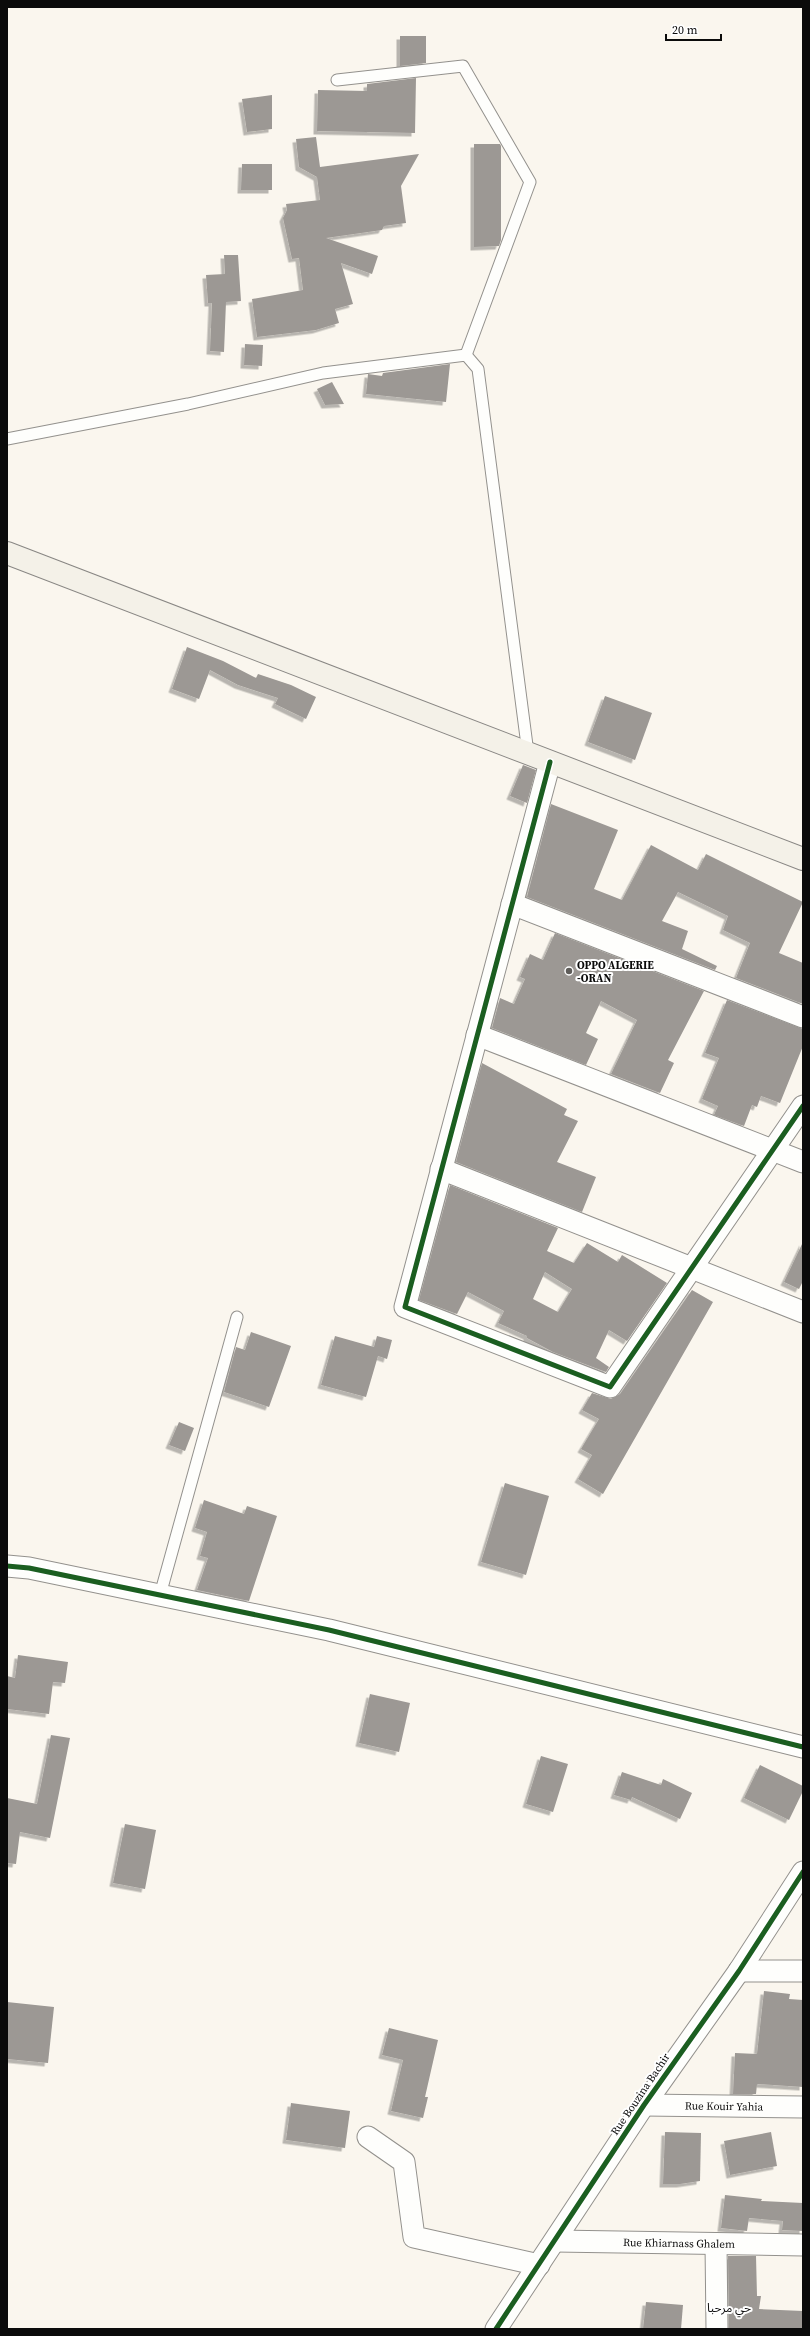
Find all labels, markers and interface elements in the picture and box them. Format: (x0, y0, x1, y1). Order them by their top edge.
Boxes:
scale bar (666, 16, 721, 42)
text: 20 m (672, 22, 698, 38)
place label: OPPO ALGERIE -ORAN (577, 958, 654, 986)
marker: OPPO ALGERIE -ORAN (564, 966, 574, 976)
street label: Rue Bouzina Bachir (607, 2050, 674, 2138)
street label: Rue Kouir Yahia (685, 2099, 764, 2115)
street label: Rue Khiarnass Ghalem (623, 2235, 735, 2252)
district label: حي مرحبا (707, 2300, 751, 2318)

